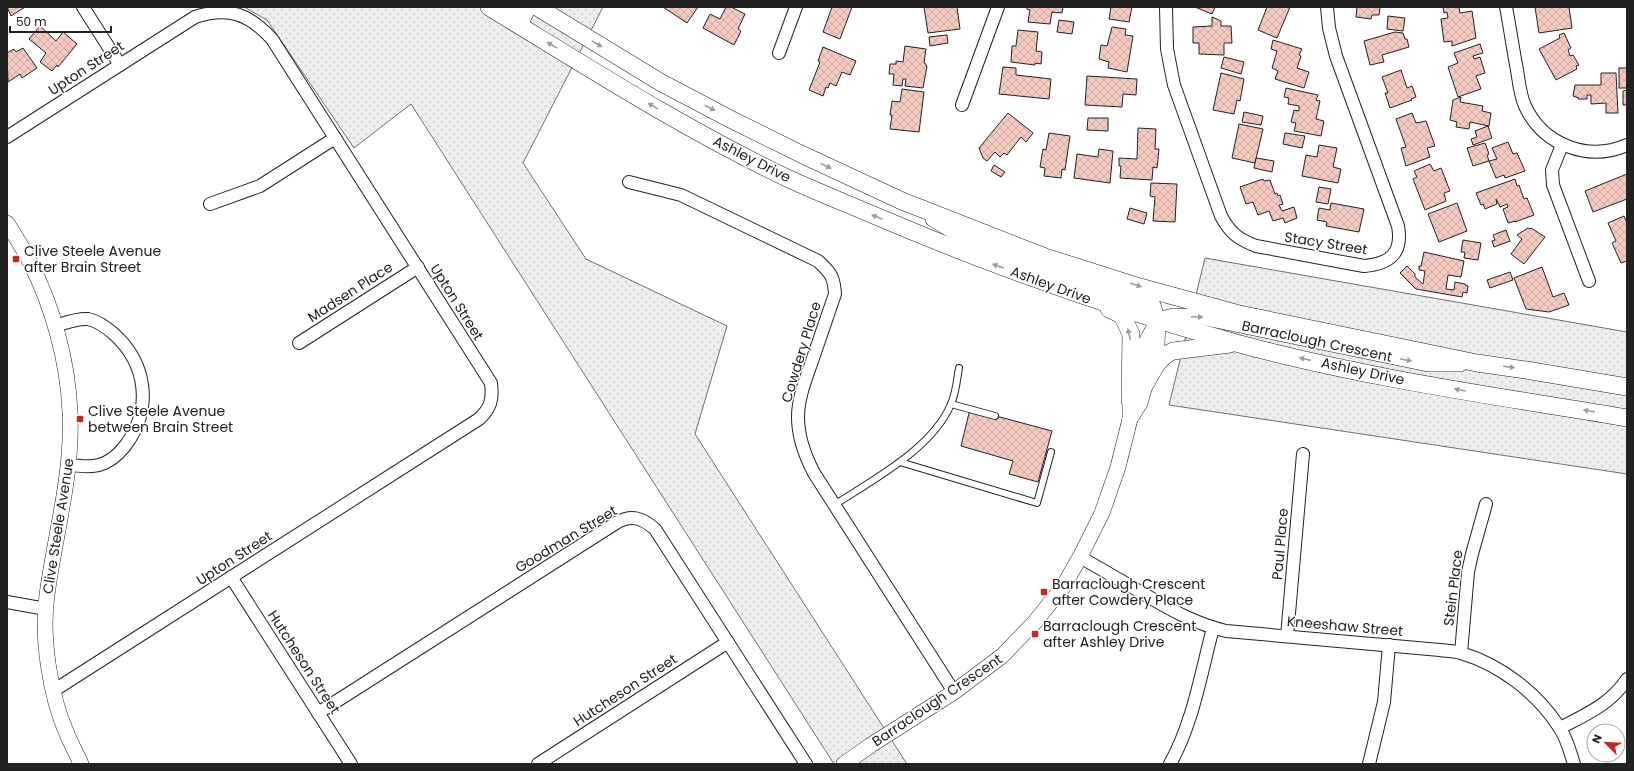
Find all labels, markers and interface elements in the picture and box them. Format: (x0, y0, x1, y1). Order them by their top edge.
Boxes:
scale bar (10, 8, 111, 34)
text: 50 m (16, 13, 47, 30)
street label: Upton Street (44, 36, 128, 100)
one-way arrow (591, 40, 603, 47)
one-way arrow (546, 42, 558, 49)
one-way arrow (647, 103, 659, 110)
one-way arrow (704, 104, 715, 111)
street label: Ashley Drive (710, 131, 794, 187)
one-way arrow (820, 163, 832, 169)
one-way arrow (872, 214, 883, 220)
street label: Stacy Street (1283, 227, 1369, 259)
place label: Clive Steele Avenue after Brain Street (24, 241, 161, 277)
marker: Clive Steele Avenue after Brain Street (11, 254, 21, 264)
street label: Madsen Place (304, 257, 397, 327)
street label: Upton Street (426, 260, 488, 344)
street label: Ashley Drive (1008, 261, 1094, 309)
one-way arrow (991, 262, 1003, 268)
one-way arrow (1131, 282, 1143, 288)
street label: Cowdery Place (776, 299, 826, 405)
one-way arrow (1191, 314, 1204, 320)
street label: Barraclough Crescent (1240, 315, 1394, 367)
one-way arrow (1126, 328, 1132, 340)
street label: Ashley Drive (1320, 352, 1407, 390)
one-way arrow (1299, 356, 1312, 362)
one-way arrow (1400, 357, 1412, 363)
one-way arrow (1503, 364, 1515, 370)
one-way arrow (1454, 387, 1466, 393)
place label: Clive Steele Avenue between Brain Street (88, 401, 233, 437)
one-way arrow (1582, 408, 1595, 414)
marker: Clive Steele Avenue between Brain Street (75, 414, 85, 424)
street label: Clive Steele Avenue (37, 456, 79, 595)
street label: Goodman Street (511, 501, 621, 577)
street label: Paul Place (1267, 507, 1293, 581)
street label: Upton Street (192, 526, 276, 590)
street label: Stein Place (1438, 549, 1468, 627)
place label: Barraclough Crescent after Cowdery Place (1052, 574, 1205, 610)
marker: Barraclough Crescent after Cowdery Place (1039, 587, 1049, 597)
street label: Hutcheson Street (263, 606, 345, 718)
street label: Kneeshaw Street (1286, 611, 1404, 641)
place label: Barraclough Crescent after Ashley Drive (1043, 616, 1196, 652)
marker: Barraclough Crescent after Ashley Drive (1030, 629, 1040, 639)
street label: Hutcheson Street (569, 649, 681, 731)
street label: Barraclough Crescent (868, 649, 1006, 751)
north arrow (1586, 723, 1626, 763)
text: N (1588, 732, 1606, 746)

